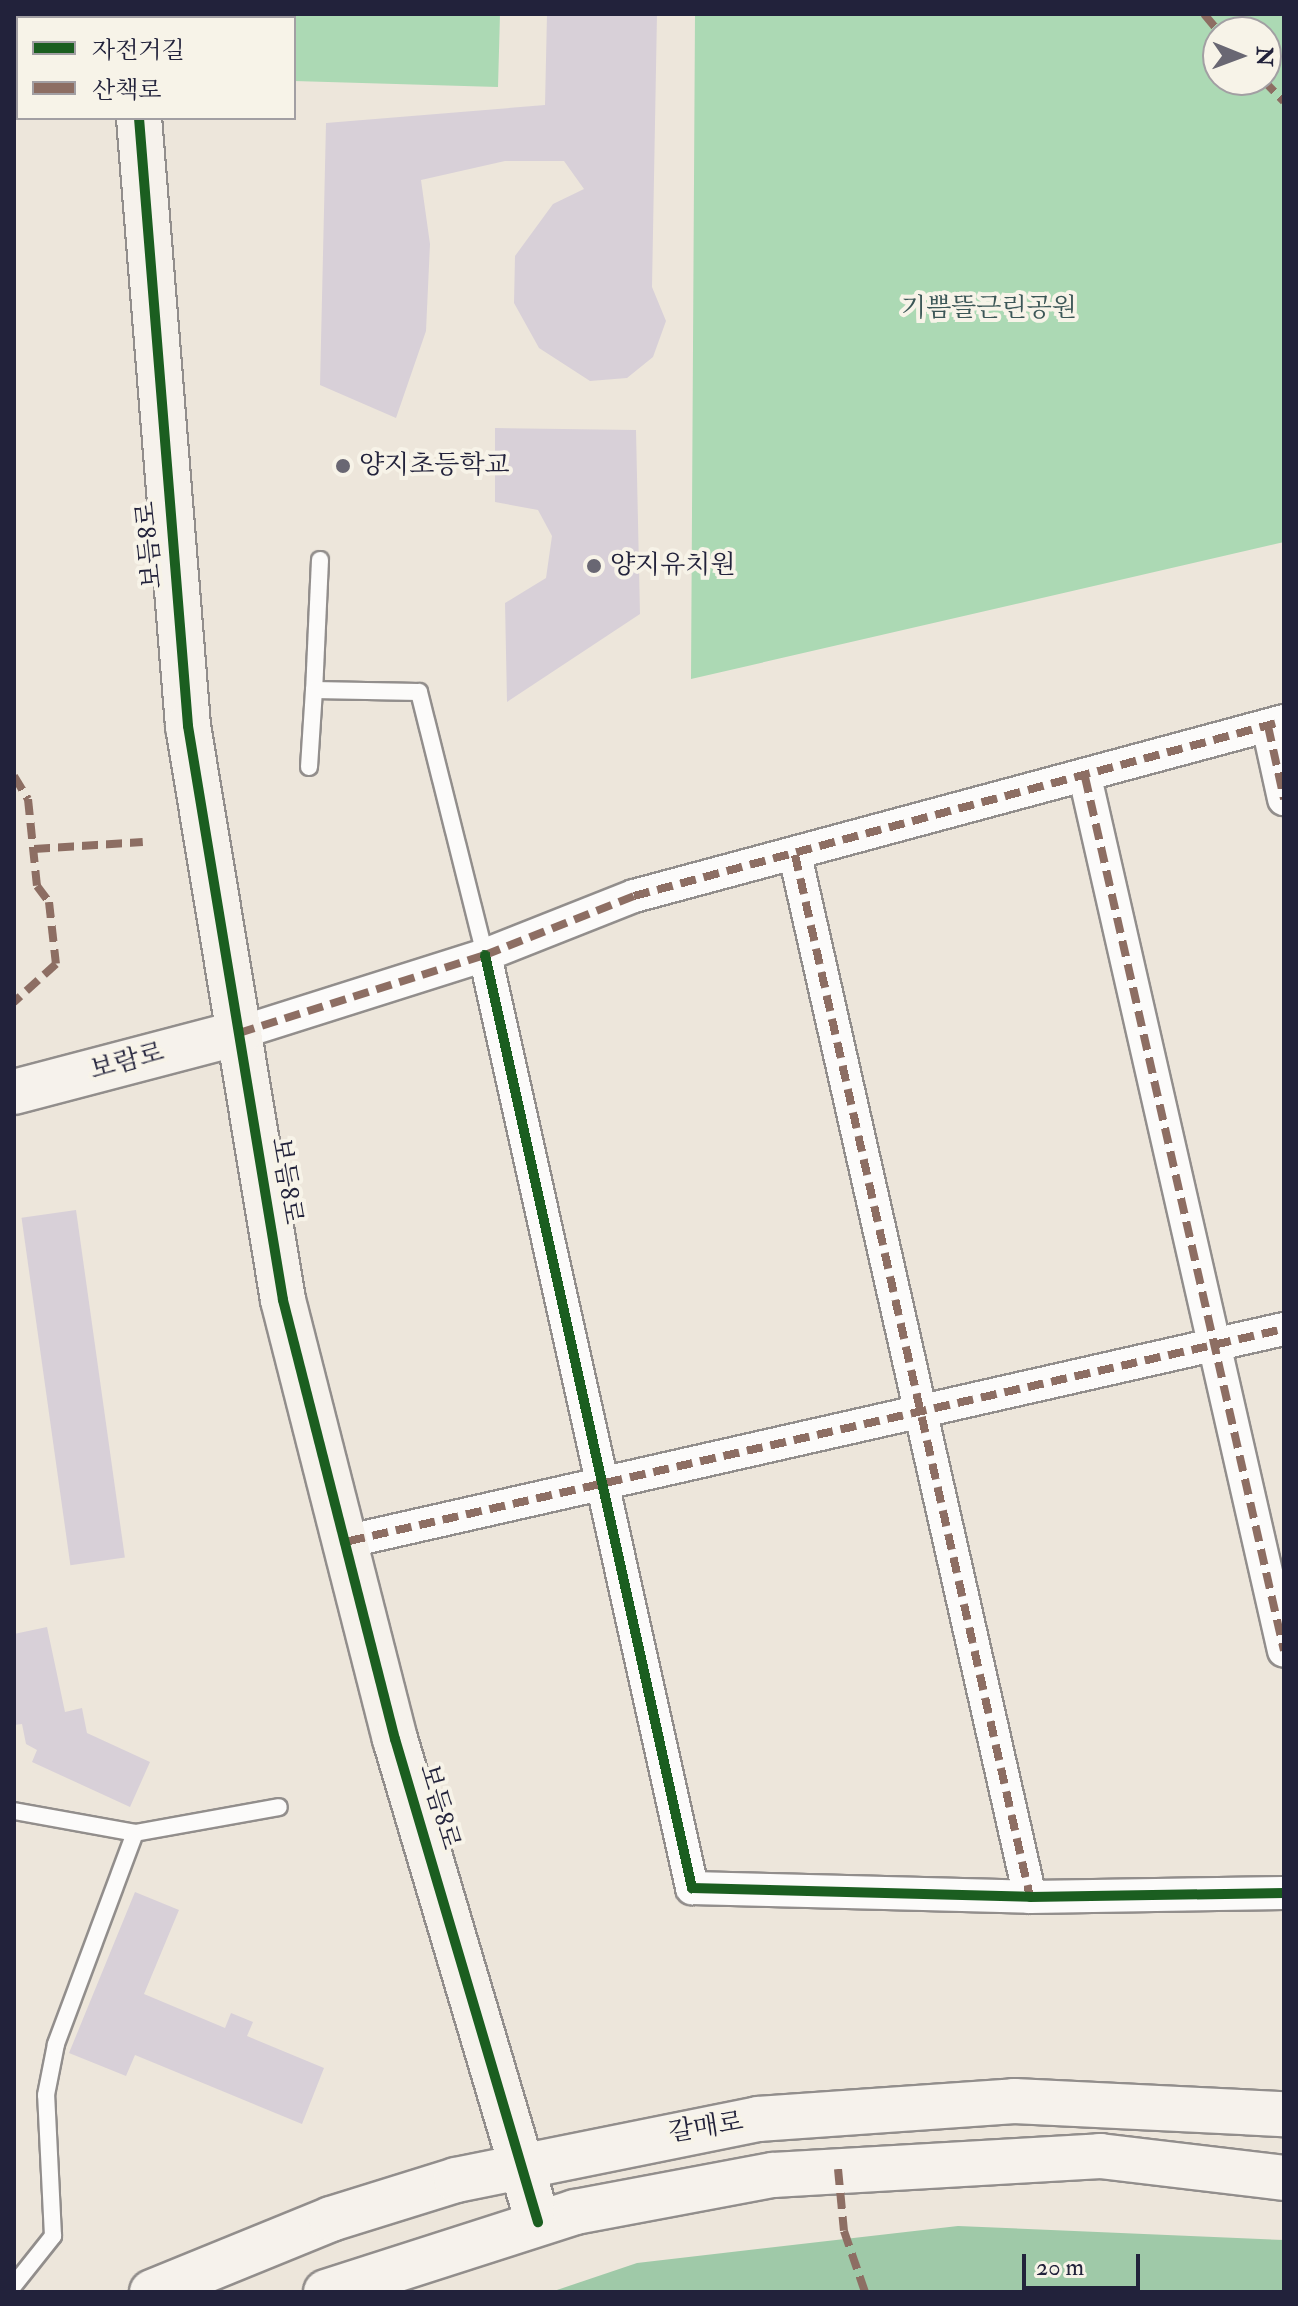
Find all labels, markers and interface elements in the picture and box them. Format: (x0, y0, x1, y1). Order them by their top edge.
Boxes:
legend (16, 16, 296, 120)
north arrow (1202, 16, 1282, 96)
text: 자전거길 (92, 35, 185, 66)
text: N (1250, 46, 1278, 66)
text: 산책로 (92, 75, 162, 106)
park label: 기쁨뜰근린공원 (901, 293, 1077, 325)
place label: 양지초등학교 (359, 450, 510, 482)
marker: 양지초등학교 (334, 457, 352, 475)
street label: 보듬8로 (131, 500, 169, 590)
place label: 양지유치원 (610, 550, 736, 582)
marker: 양지유치원 (585, 557, 603, 575)
street label: 보람로 (87, 1037, 167, 1087)
street label: 보듬8로 (264, 1135, 308, 1227)
street label: 보듬8로 (412, 1761, 466, 1853)
street label: 갈매로 (666, 2107, 746, 2149)
scale bar (1026, 2238, 1144, 2288)
text: 20 m (1036, 2252, 1084, 2283)

